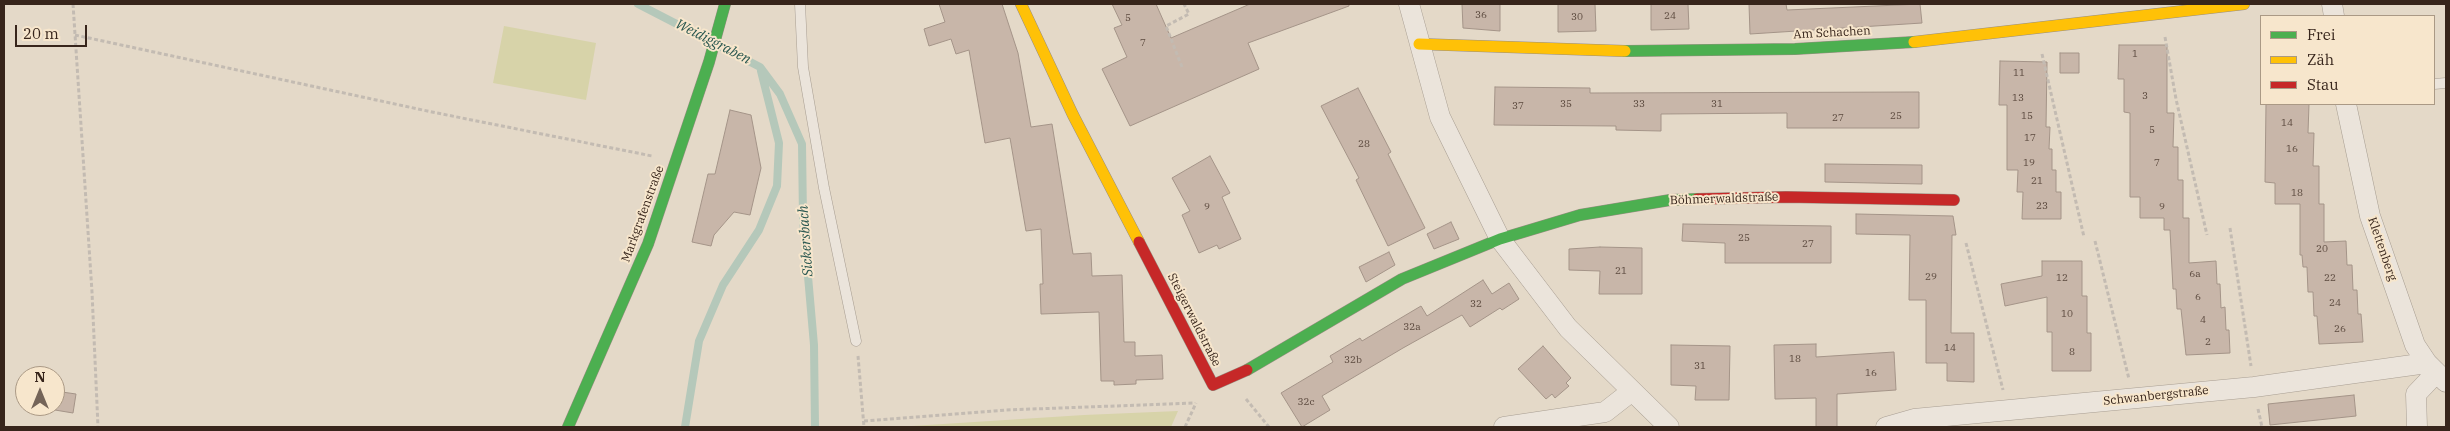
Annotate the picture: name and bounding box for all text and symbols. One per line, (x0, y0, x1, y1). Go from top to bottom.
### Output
house number: 36 (1475, 9, 1487, 21)
house number: 24 (1664, 10, 1676, 22)
house number: 30 (1571, 11, 1583, 23)
house number: 5 (1125, 12, 1131, 24)
scale bar (18, 15, 90, 47)
legend (2260, 15, 2435, 105)
water label: Weidiggraben (673, 16, 753, 68)
text: 20 m (23, 24, 59, 43)
street label: Am Schachen (1793, 24, 1871, 42)
text: Frei (2307, 25, 2335, 44)
house number: 7 (1140, 37, 1146, 49)
house number: 1 (2132, 48, 2138, 60)
text: Zäh (2307, 50, 2334, 69)
house number: 11 (2013, 67, 2025, 79)
text: Stau (2307, 75, 2339, 94)
house number: 3 (2142, 90, 2148, 102)
house number: 13 (2012, 92, 2024, 104)
house number: 35 (1560, 98, 1572, 110)
house number: 33 (1633, 98, 1645, 110)
house number: 31 (1711, 98, 1723, 110)
house number: 37 (1512, 100, 1524, 112)
house number: 25 (1890, 110, 1902, 122)
house number: 15 (2021, 110, 2033, 122)
house number: 27 (1832, 112, 1844, 124)
house number: 14 (2281, 117, 2293, 129)
house number: 5 (2149, 124, 2155, 136)
house number: 17 (2024, 132, 2036, 144)
house number: 28 (1358, 138, 1370, 150)
house number: 16 (2286, 143, 2298, 155)
house number: 19 (2023, 157, 2035, 169)
house number: 7 (2154, 157, 2160, 169)
street label: Markgrafenstraße (619, 164, 667, 264)
house number: 21 (2031, 175, 2043, 187)
house number: 18 (2291, 187, 2303, 199)
street label: Böhmerwaldstraße (1670, 190, 1778, 208)
house number: 23 (2036, 200, 2048, 212)
house number: 9 (1204, 201, 1210, 213)
house number: 9 (2159, 201, 2165, 213)
water label: Sickersbach (795, 205, 817, 277)
street label: Klettenberg (2364, 215, 2400, 283)
house number: 25 (1738, 232, 1750, 244)
house number: 27 (1802, 238, 1814, 250)
house number: 20 (2316, 243, 2328, 255)
house number: 21 (1615, 265, 1627, 277)
house number: 6a (2189, 268, 2201, 280)
street label: Steigerwaldstraße (1164, 271, 1224, 369)
house number: 29 (1925, 271, 1937, 283)
house number: 12 (2056, 272, 2068, 284)
house number: 22 (2324, 272, 2336, 284)
house number: 6 (2195, 291, 2201, 303)
house number: 24 (2329, 297, 2341, 309)
house number: 32 (1470, 298, 1482, 310)
house number: 10 (2061, 308, 2073, 320)
house number: 4 (2200, 314, 2206, 326)
house number: 32a (1403, 321, 1421, 333)
house number: 26 (2334, 323, 2346, 335)
house number: 2 (2205, 336, 2211, 348)
house number: 14 (1944, 342, 1956, 354)
house number: 8 (2069, 346, 2075, 358)
house number: 18 (1789, 353, 1801, 365)
house number: 32b (1344, 354, 1362, 366)
house number: 31 (1694, 360, 1706, 372)
north arrow (15, 366, 65, 416)
house number: 16 (1865, 367, 1877, 379)
text: N (34, 368, 46, 386)
street label: Schwanbergstraße (2103, 383, 2209, 409)
house number: 32c (1297, 396, 1315, 408)

